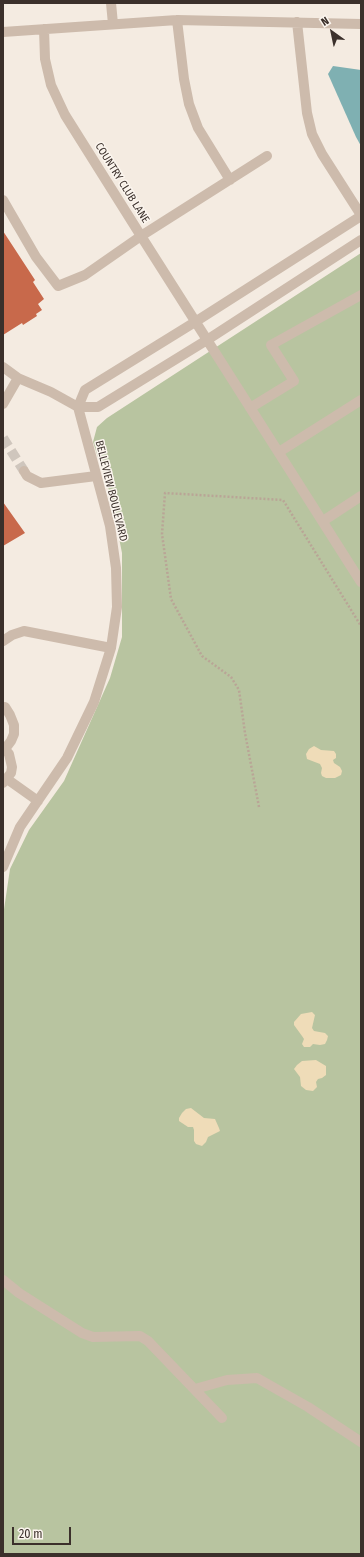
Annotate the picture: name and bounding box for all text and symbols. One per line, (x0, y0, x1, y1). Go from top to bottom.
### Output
north arrow (312, 12, 352, 52)
text: N (319, 14, 331, 29)
street label: COUNTRY CLUB LANE (92, 140, 152, 226)
street label: BELLEVIEW BOULEVARD (92, 439, 130, 543)
scale bar (14, 1519, 73, 1545)
text: 20 m (19, 1527, 43, 1541)

